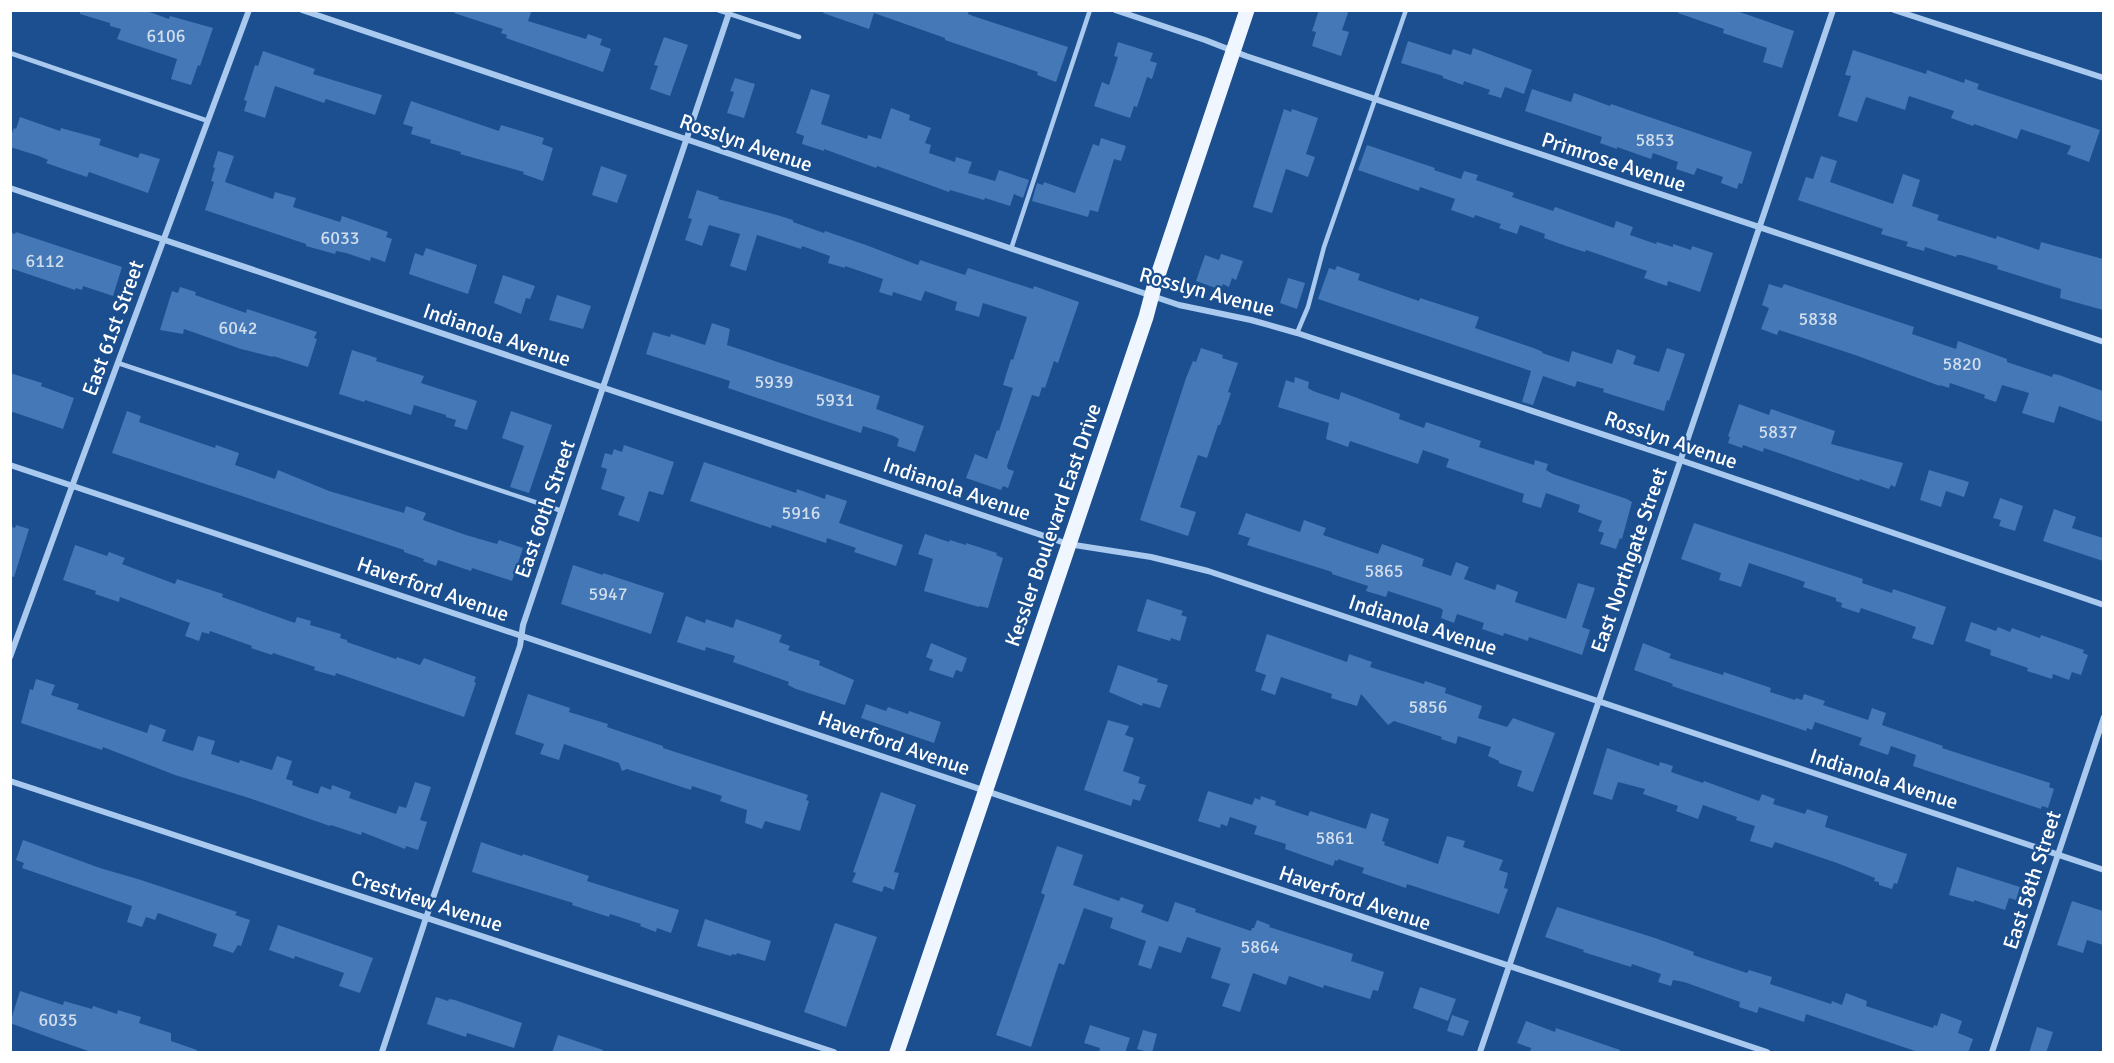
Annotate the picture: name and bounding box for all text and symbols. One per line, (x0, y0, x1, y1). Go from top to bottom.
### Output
house number: 6106 (147, 25, 185, 47)
street label: Rosslyn Avenue (676, 108, 816, 178)
street label: Primrose Avenue (1538, 126, 1690, 198)
house number: 5853 (1636, 129, 1674, 151)
house number: 6033 (321, 227, 359, 249)
house number: 6112 (26, 250, 64, 272)
street label: East 61st Street (76, 257, 150, 399)
street label: Rosslyn Avenue (1136, 261, 1278, 323)
street label: Indianola Avenue (420, 298, 574, 372)
house number: 5838 (1799, 308, 1837, 330)
house number: 6042 (219, 317, 257, 339)
house number: 5820 (1943, 353, 1981, 375)
house number: 5939 (755, 371, 793, 393)
house number: 5931 (816, 389, 854, 411)
street label: Kessler Boulevard East Drive (999, 400, 1107, 650)
street label: Rosslyn Avenue (1601, 405, 1741, 475)
house number: 5837 (1759, 421, 1797, 443)
street label: East 60th Street (509, 437, 581, 581)
street label: Indianola Avenue (880, 452, 1034, 526)
street label: East Northgate Street (1585, 464, 1673, 656)
house number: 5916 (782, 502, 820, 524)
street label: Haverford Avenue (353, 551, 513, 627)
house number: 5865 (1365, 560, 1403, 582)
house number: 5947 (589, 583, 627, 605)
street label: Indianola Avenue (1345, 589, 1501, 661)
house number: 5856 (1409, 696, 1447, 718)
street label: Haverford Avenue (814, 705, 974, 781)
street label: Indianola Avenue (1806, 743, 1962, 815)
street label: East 58th Street (1997, 807, 2067, 953)
house number: 5861 (1316, 827, 1354, 849)
street label: Haverford Avenue (1275, 860, 1435, 936)
street label: Crestview Avenue (348, 864, 506, 938)
house number: 5864 (1241, 936, 1280, 958)
house number: 6035 (39, 1009, 77, 1031)

